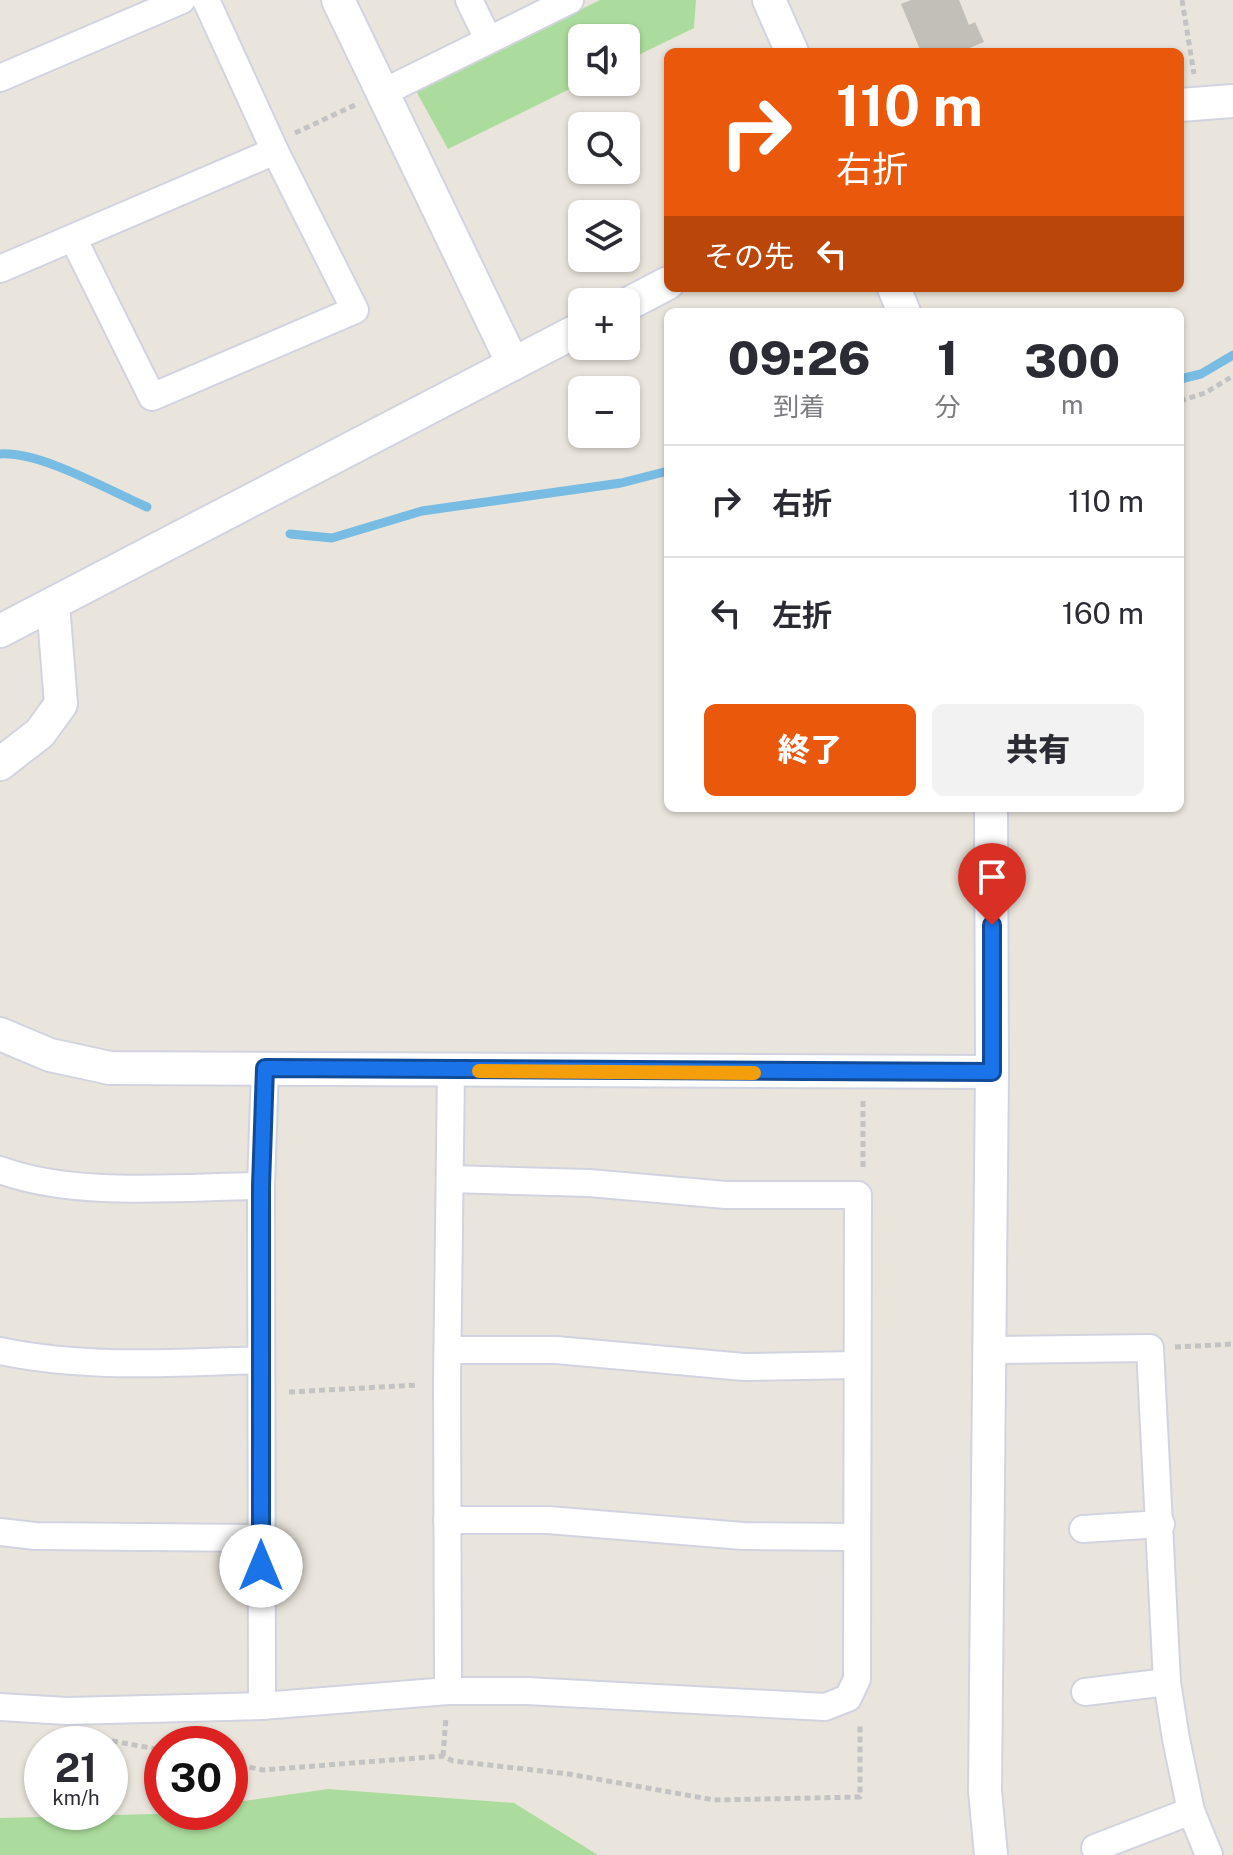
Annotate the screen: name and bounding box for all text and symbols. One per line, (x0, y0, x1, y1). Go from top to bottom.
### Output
map controls (568, 24, 640, 448)
button: sound (568, 24, 640, 96)
text: 110 m (836, 73, 983, 139)
icon: right (704, 80, 808, 184)
button: search (568, 112, 640, 184)
text: 右折 (836, 148, 908, 190)
button: layers (568, 200, 640, 272)
icon: left (810, 232, 854, 276)
text: その先 (704, 238, 794, 274)
button: + (568, 288, 640, 360)
text: 09:26 (728, 329, 871, 386)
text: 1 (937, 329, 958, 386)
text: 300 (1024, 332, 1120, 389)
button: − (568, 376, 640, 448)
text: m (1061, 389, 1083, 420)
text: 到着 (773, 391, 825, 422)
text: 分 (934, 391, 960, 422)
icon: right (704, 479, 748, 523)
text: 110 m (1068, 483, 1144, 519)
text: 右折 (772, 485, 832, 521)
icon: left (704, 591, 748, 635)
text: 160 m (1062, 595, 1144, 631)
text: 左折 (772, 597, 832, 633)
button: 終了 (704, 704, 916, 796)
button: 共有 (932, 704, 1144, 796)
pin (958, 843, 1026, 925)
icon: arrive (970, 855, 1014, 899)
position arrow (219, 1524, 303, 1608)
speed limit sign: 30 (144, 1726, 248, 1830)
text: 21 (55, 1744, 97, 1791)
text: km/h (52, 1786, 100, 1810)

